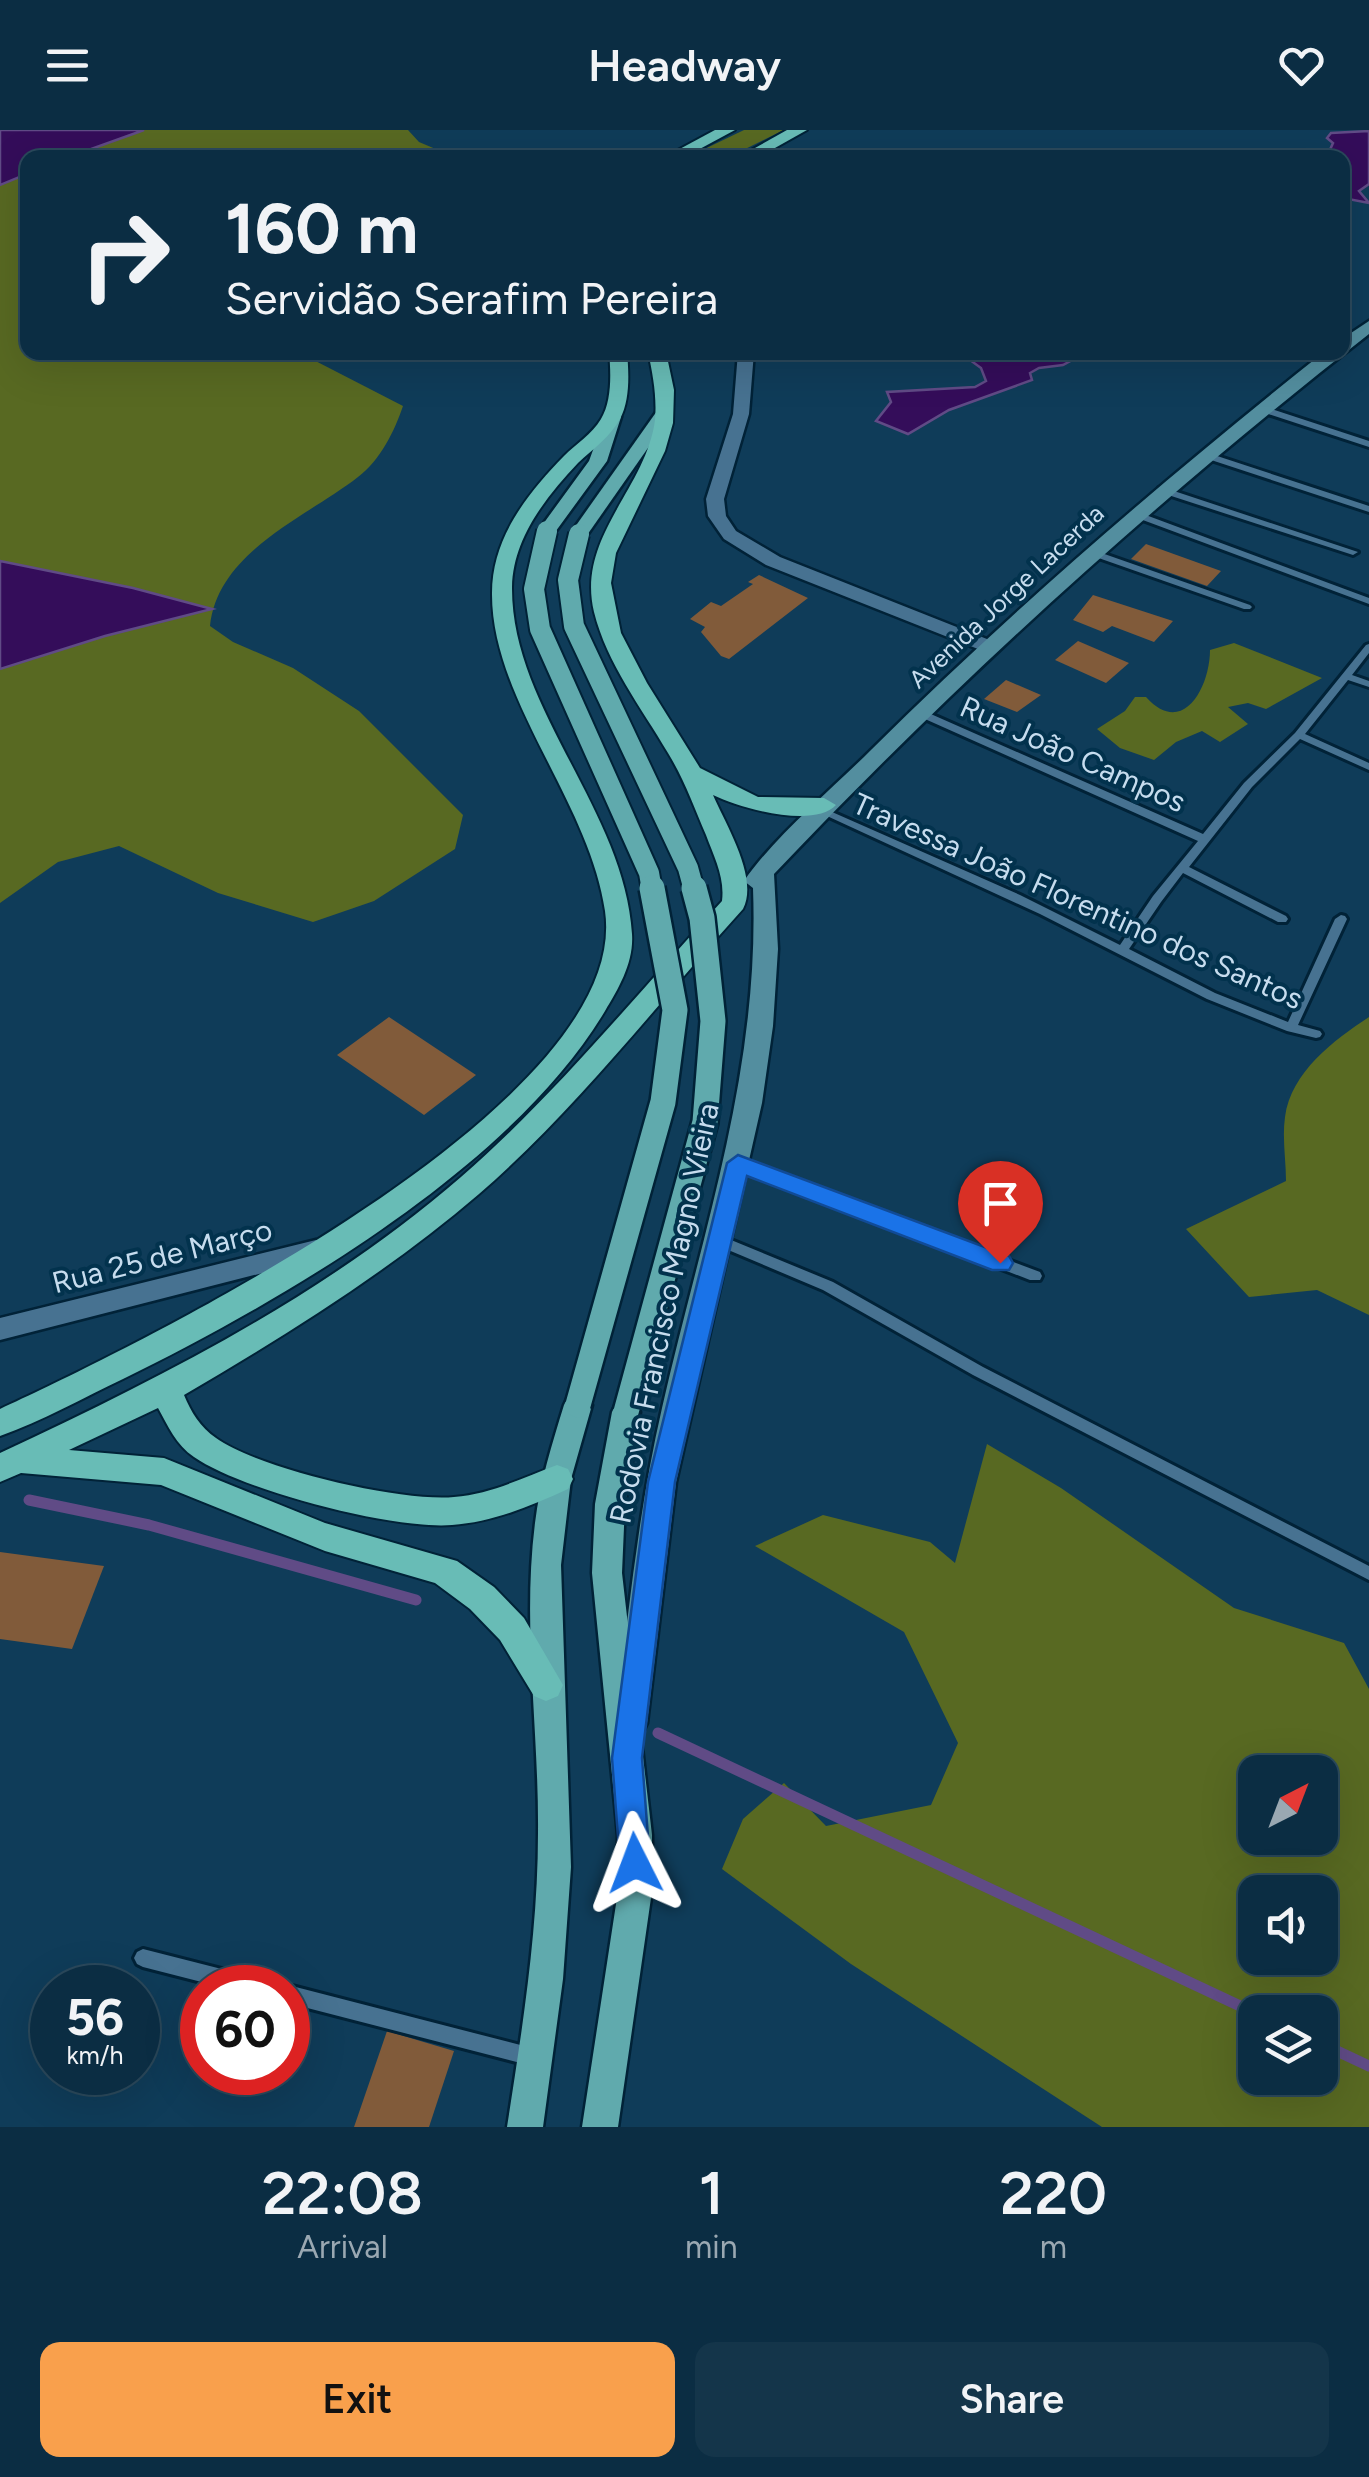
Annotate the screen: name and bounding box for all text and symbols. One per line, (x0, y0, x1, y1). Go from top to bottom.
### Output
icon: menu (40, 38, 95, 93)
text: Headway (588, 38, 781, 92)
icon: heart (1274, 38, 1329, 93)
text: 160 m (225, 186, 418, 271)
icon: right (60, 190, 190, 320)
text: Servidão Serafim Pereira (225, 271, 718, 325)
street label: Avenida Jorge Lacerda (902, 498, 1110, 694)
street label: Rua João Campos (955, 688, 1191, 820)
street label: Travessa João Florentino dos Santos (847, 785, 1309, 1017)
street label: Rodovia Francisco Magno Vieira (601, 1099, 727, 1527)
pin (958, 1161, 1043, 1264)
icon: arrive (973, 1176, 1028, 1231)
street label: Rua 25 de Março (48, 1211, 276, 1301)
north arrow (1238, 1755, 1338, 1855)
map controls (1238, 1755, 1338, 2095)
position arrow (583, 1811, 687, 1915)
button: sound (1238, 1875, 1338, 1975)
speed limit sign: 60 (180, 1965, 310, 2095)
text: 56 (66, 1987, 124, 2048)
button: layers (1238, 1995, 1338, 2095)
text: km/h (66, 2040, 124, 2070)
text: 22:08 (262, 2157, 423, 2229)
text: 1 (699, 2157, 724, 2229)
text: 220 (1000, 2157, 1107, 2229)
text: Arrival (297, 2228, 388, 2266)
text: min (685, 2228, 738, 2266)
text: m (1040, 2228, 1067, 2266)
button: Exit (40, 2342, 675, 2457)
button: Share (695, 2342, 1329, 2457)

